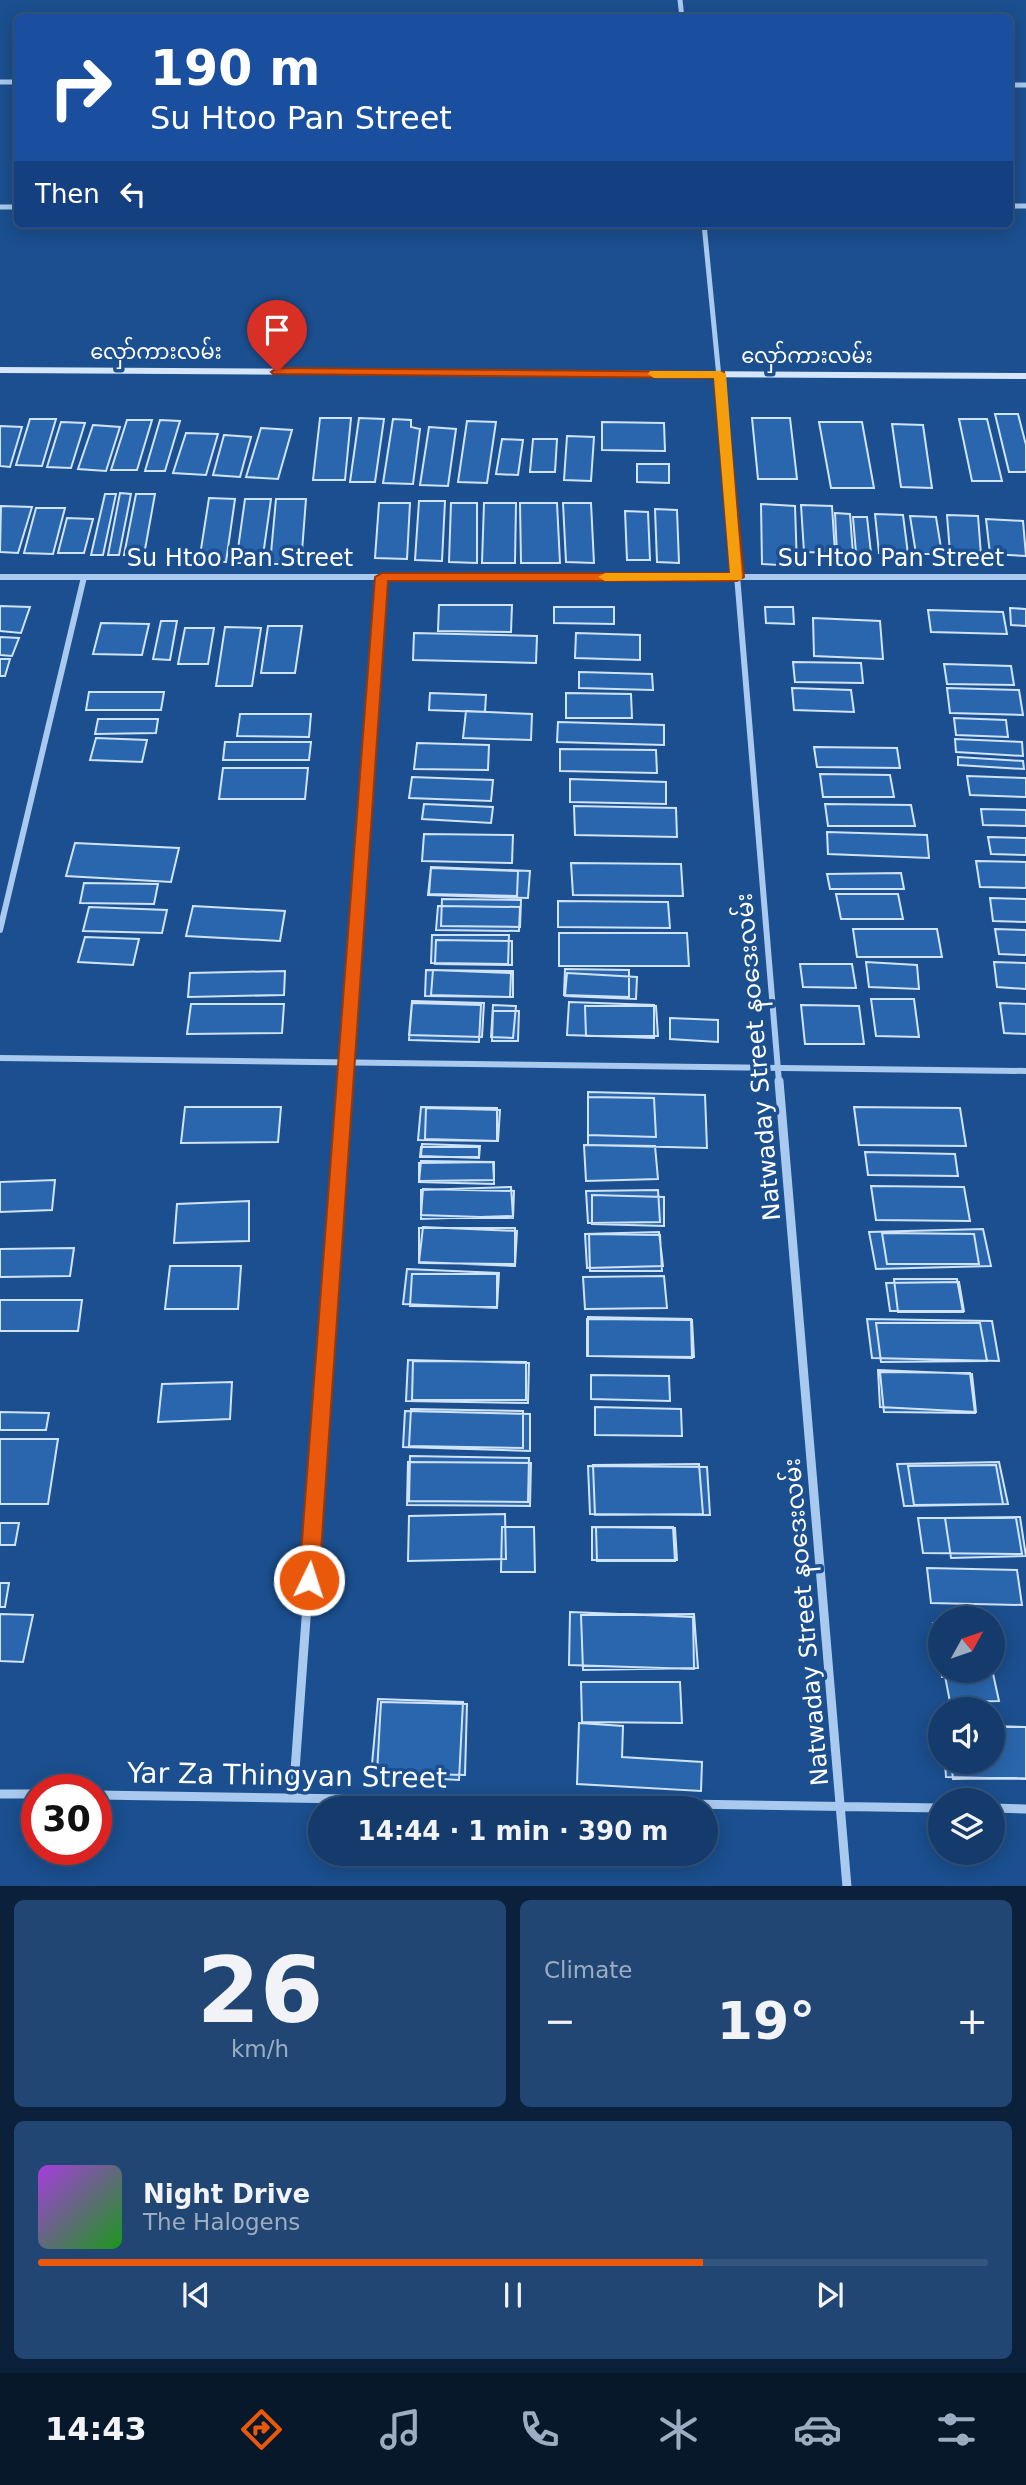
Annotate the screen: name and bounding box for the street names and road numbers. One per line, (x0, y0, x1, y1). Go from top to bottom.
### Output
street label: လှော်ကားလမ်း (90, 336, 222, 369)
street label: လှော်ကားလမ်း (741, 340, 873, 373)
street label: Su Htoo Pan Street (127, 544, 353, 572)
street label: Su Htoo Pan Street (778, 544, 1004, 572)
street label: Natwaday Street နဝဒေးလမ်း (728, 892, 791, 1222)
street label: Natwaday Street နဝဒေးလမ်း (776, 1457, 839, 1787)
street label: Yar Za Thingyan Street (126, 1756, 447, 1795)

